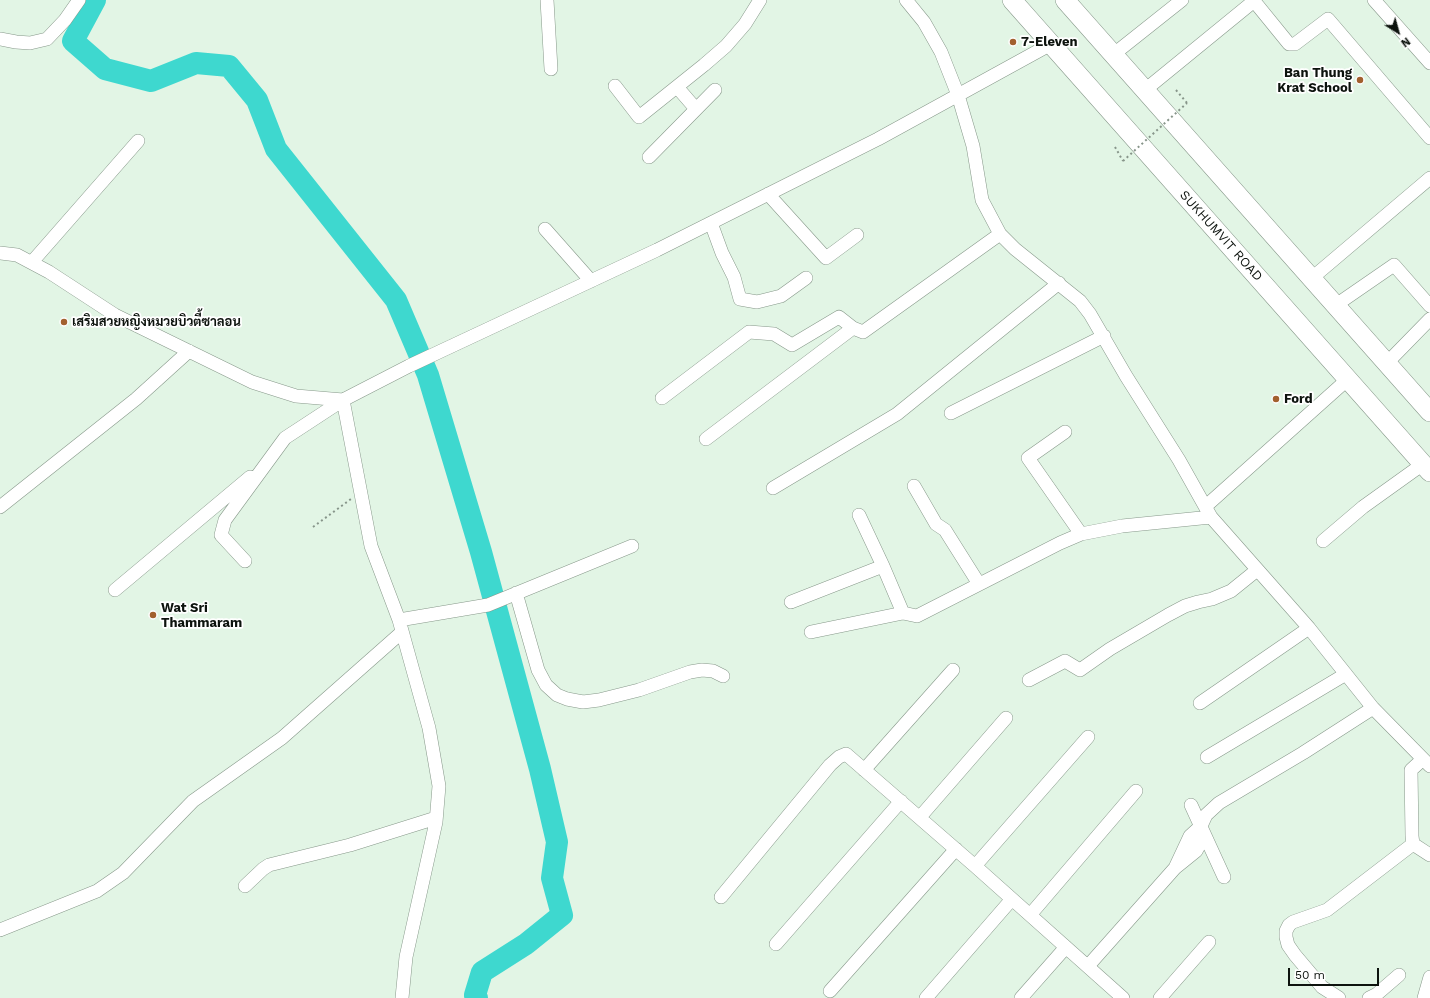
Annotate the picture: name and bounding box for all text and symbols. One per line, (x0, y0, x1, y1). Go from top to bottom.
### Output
north arrow (1378, 12, 1418, 52)
place label: 7-Eleven (1021, 34, 1078, 50)
text: N (1398, 34, 1413, 50)
marker: 7-Eleven (1008, 37, 1018, 47)
place label: Ban Thung Krat School (1277, 65, 1352, 96)
marker: Ban Thung Krat School (1355, 75, 1365, 85)
street label: SUKHUMVIT ROAD (1176, 188, 1266, 284)
place label: เสริมสวยหญิงหมวยบิวตี้ซาลอน (72, 314, 241, 330)
marker: เสริมสวยหญิงหมวยบิวตี้ซาลอน (59, 317, 69, 327)
place label: Ford (1284, 391, 1313, 407)
marker: Ford (1271, 394, 1281, 404)
place label: Wat Sri Thammaram (161, 600, 242, 631)
marker: Wat Sri Thammaram (148, 610, 158, 620)
scale bar (1290, 960, 1381, 986)
text: 50 m (1295, 968, 1325, 982)

